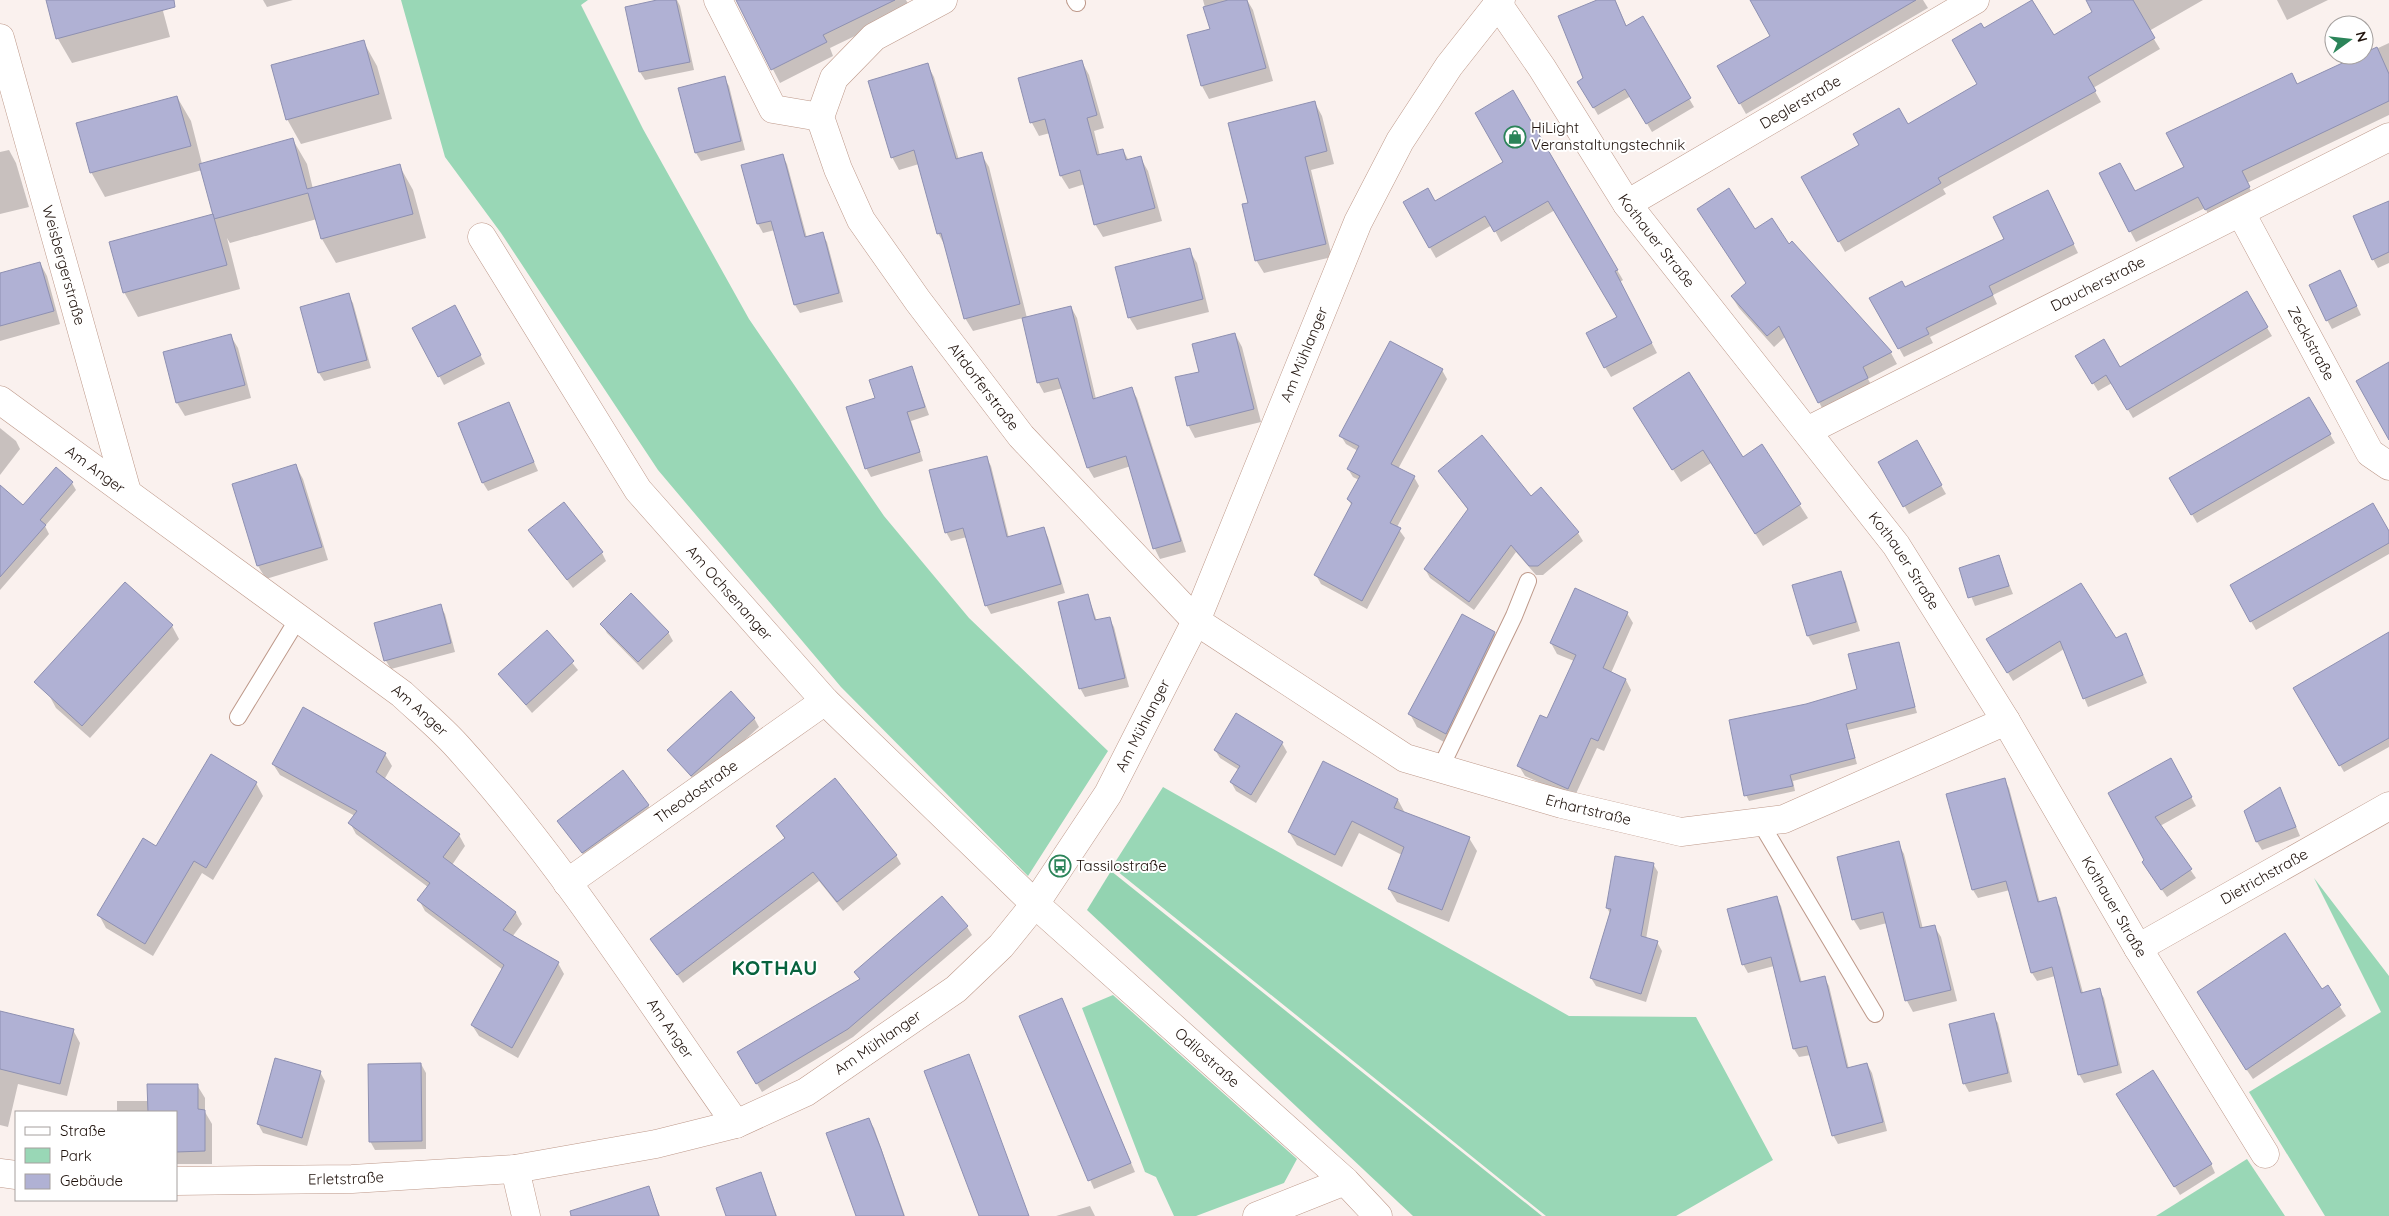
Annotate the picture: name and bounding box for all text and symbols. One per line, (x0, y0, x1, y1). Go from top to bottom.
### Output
north arrow (2324, 15, 2374, 65)
text: N (2352, 29, 2372, 44)
street label: Deglerstraße (1756, 71, 1844, 133)
place label: HiLight Veranstaltungstechnik (1531, 118, 1685, 154)
shop icon: HiLight Veranstaltungstechnik (1503, 125, 1527, 149)
street label: Kothauer Straße (1614, 190, 1699, 291)
street label: Weisbergerstraße (38, 203, 90, 327)
street label: Daucherstraße (2047, 252, 2148, 315)
street label: Am Mühlanger (1276, 303, 1332, 405)
street label: Zecklstraße (2284, 303, 2339, 384)
street label: Altdorferstraße (944, 339, 1023, 434)
street label: Am Anger (62, 441, 129, 497)
street label: Kothauer Straße (1864, 508, 1944, 613)
street label: Am Ochsenanger (683, 541, 777, 644)
street label: Am Mühlanger (1111, 676, 1174, 775)
street label: Am Anger (388, 680, 452, 740)
street label: Theodostraße (650, 756, 741, 827)
street label: Erhartstraße (1543, 790, 1633, 829)
street label: Dietrichstraße (2217, 844, 2311, 908)
street label: Kothauer Straße (2078, 853, 2152, 961)
bus stop icon: Tassilostraße (1048, 854, 1072, 878)
place label: Tassilostraße (1076, 856, 1167, 875)
district label: KOTHAU (732, 955, 818, 980)
street label: Am Anger (643, 994, 698, 1062)
street label: Am Mühlanger (830, 1006, 925, 1079)
street label: Odilostraße (1171, 1023, 1244, 1091)
legend (15, 1111, 178, 1201)
text: Straße (60, 1121, 106, 1140)
text: Park (60, 1146, 92, 1165)
street label: Erletstraße (308, 1167, 384, 1188)
text: Gebäude (60, 1171, 123, 1190)

